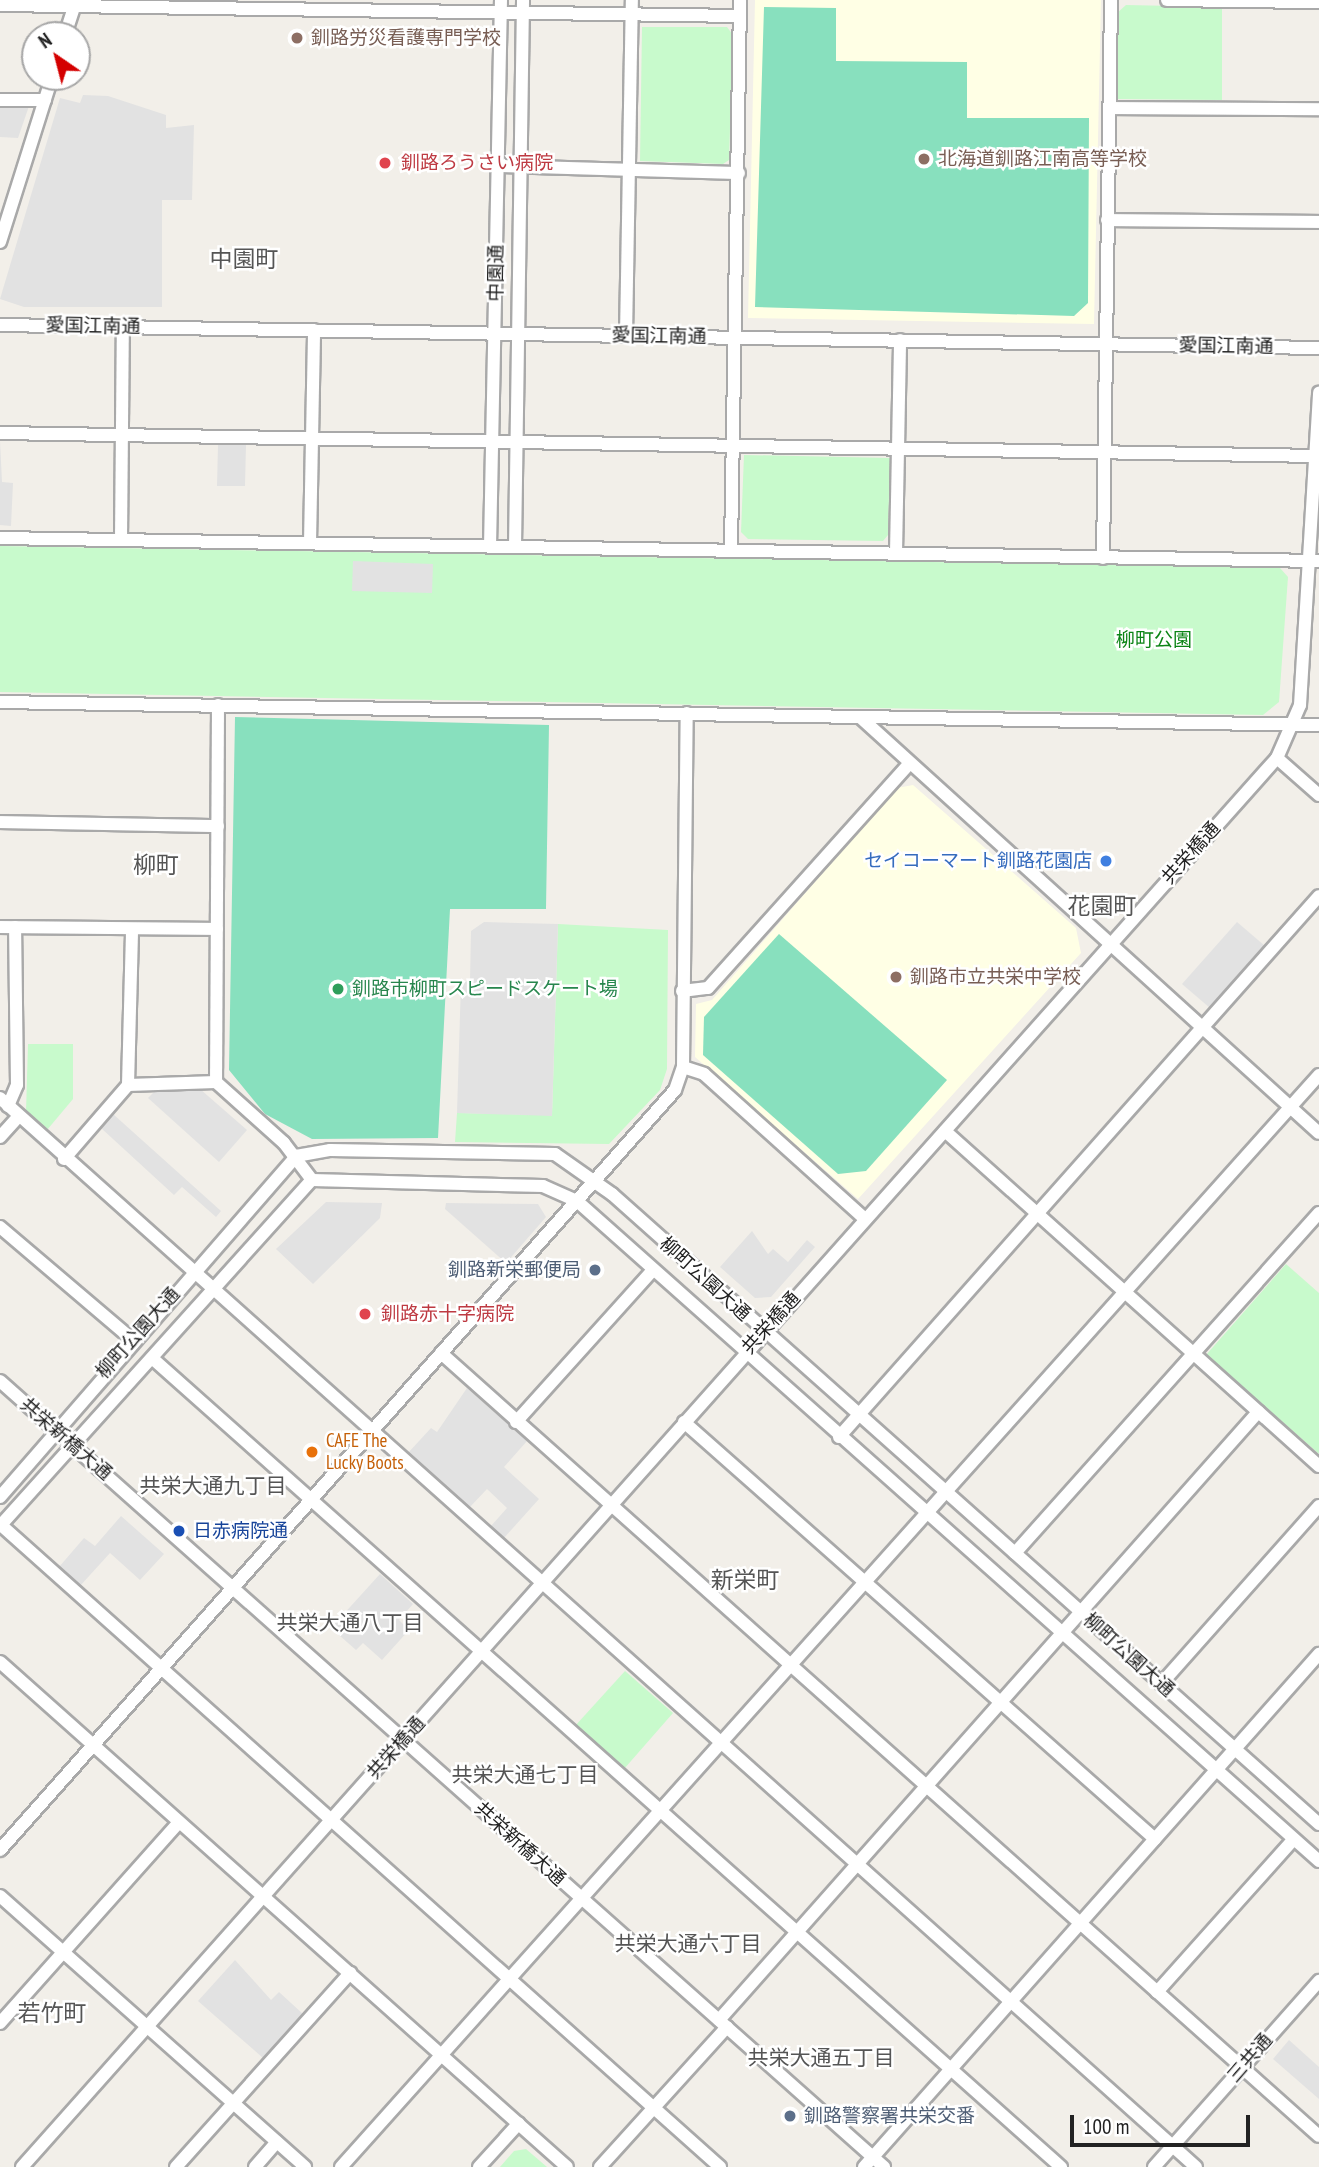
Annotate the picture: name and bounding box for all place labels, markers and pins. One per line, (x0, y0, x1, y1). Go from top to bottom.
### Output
place label: 釧路労災看護専門学校 (311, 27, 501, 49)
marker: 釧路労災看護専門学校 (289, 30, 305, 46)
place label: 北海道釧路江南高等学校 (938, 148, 1147, 170)
marker: 北海道釧路江南高等学校 (916, 151, 932, 167)
place label: 釧路ろうさい病院 (401, 152, 553, 174)
marker: 釧路ろうさい病院 (375, 153, 395, 173)
place label: セイコーマート釧路花園店 (864, 850, 1092, 872)
marker: セイコーマート釧路花園店 (1098, 853, 1114, 869)
place label: 釧路市立共栄中学校 (910, 966, 1081, 988)
marker: 釧路市立共栄中学校 (888, 969, 904, 985)
place label: 釧路市柳町スピードスケート場 (352, 978, 618, 1000)
marker: 釧路市柳町スピードスケート場 (330, 981, 346, 997)
place label: 釧路新栄郵便局 (448, 1259, 581, 1281)
marker: 釧路新栄郵便局 (587, 1262, 603, 1278)
place label: 釧路赤十字病院 (381, 1303, 514, 1325)
marker: 釧路赤十字病院 (355, 1304, 375, 1324)
place label: CAFE The Lucky Boots (326, 1430, 404, 1474)
marker: CAFE The Lucky Boots (304, 1444, 320, 1460)
place label: 日赤病院通 (193, 1520, 288, 1542)
marker: 日赤病院通 (171, 1523, 187, 1539)
place label: 釧路警察署共栄交番 (804, 2105, 975, 2127)
marker: 釧路警察署共栄交番 (782, 2108, 798, 2124)

